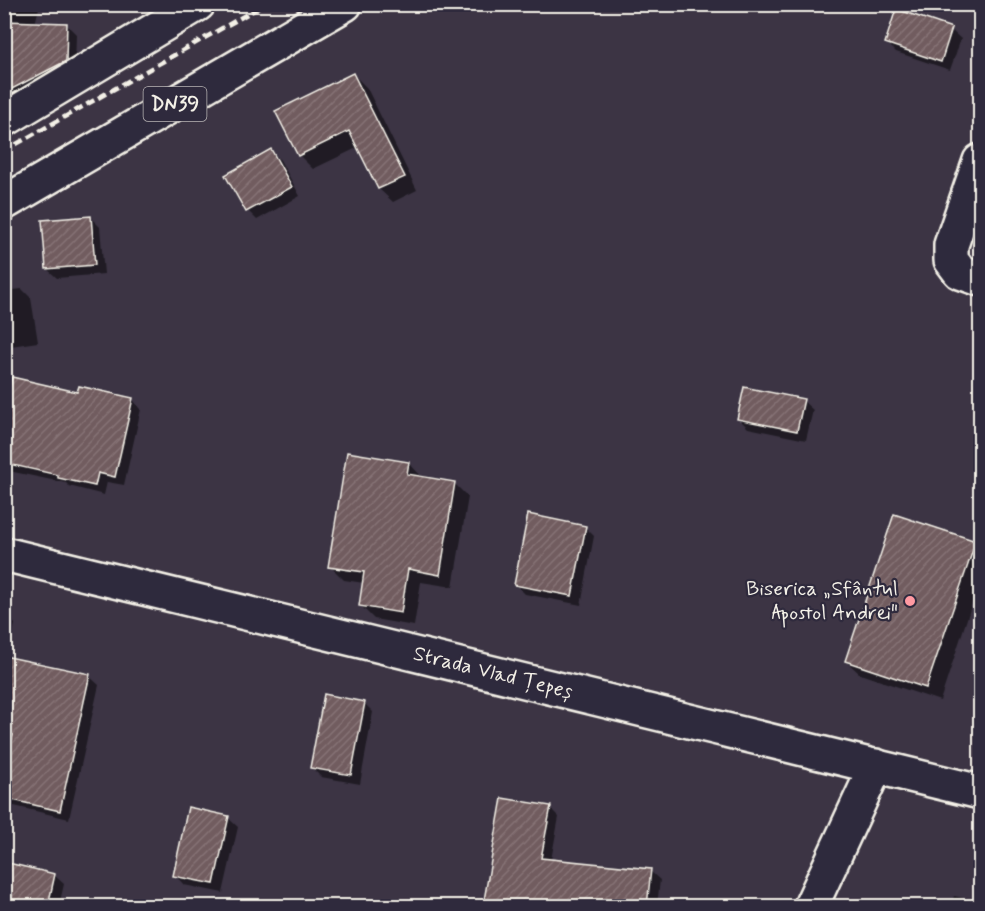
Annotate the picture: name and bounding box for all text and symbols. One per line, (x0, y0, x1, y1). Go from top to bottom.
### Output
road number: DN39 (144, 87, 207, 121)
place label: Biserica „Sfântul Apostol Andrei" (746, 575, 898, 628)
marker: Biserica „Sfântul Apostol Andrei" (903, 594, 917, 608)
street label: Strada Vlad Țepeș (410, 640, 576, 706)

